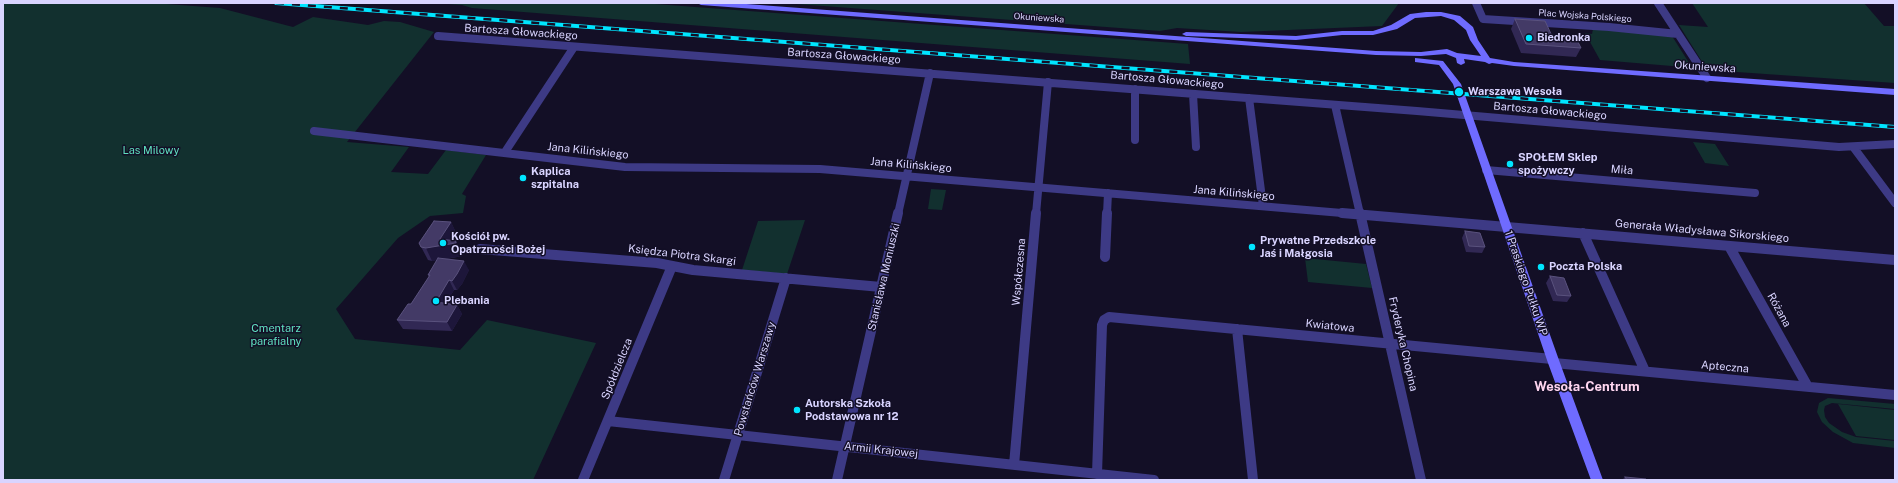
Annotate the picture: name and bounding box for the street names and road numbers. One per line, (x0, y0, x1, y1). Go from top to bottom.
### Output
street label: Plac Wojska Polskiego (1538, 7, 1632, 25)
street label: Okuniewska (1013, 11, 1065, 25)
street label: Bartosza Głowackiego (464, 21, 578, 43)
street label: Bartosza Głowackiego (787, 45, 901, 67)
street label: Okuniewska (1674, 58, 1736, 76)
street label: Bartosza Głowackiego (1110, 68, 1224, 92)
street label: Bartosza Głowackiego (1493, 99, 1607, 123)
street label: Jana Kilińskiego (547, 140, 629, 162)
street label: Jana Kilińskiego (870, 155, 952, 175)
street label: Miła (1610, 162, 1634, 178)
street label: Jana Kilińskiego (1193, 183, 1275, 203)
street label: Generała Władysława Sikorskiego (1614, 217, 1790, 245)
street label: Stanisława Moniuszki (865, 222, 903, 332)
street label: 1 Praskiego Pułku WP (1502, 229, 1550, 337)
street label: Współczesna (1009, 238, 1029, 306)
street label: Księdza Piotra Skargi (627, 242, 737, 268)
street label: Różana (1764, 291, 1794, 329)
street label: Fryderyka Chopina (1386, 295, 1420, 393)
street label: Kwiatowa (1305, 317, 1355, 335)
street label: Powstańców Warszawy (731, 320, 779, 438)
street label: Spółdzielcza (599, 336, 635, 402)
street label: Apteczna (1701, 358, 1749, 376)
street label: Armii Krajowej (843, 440, 919, 460)

